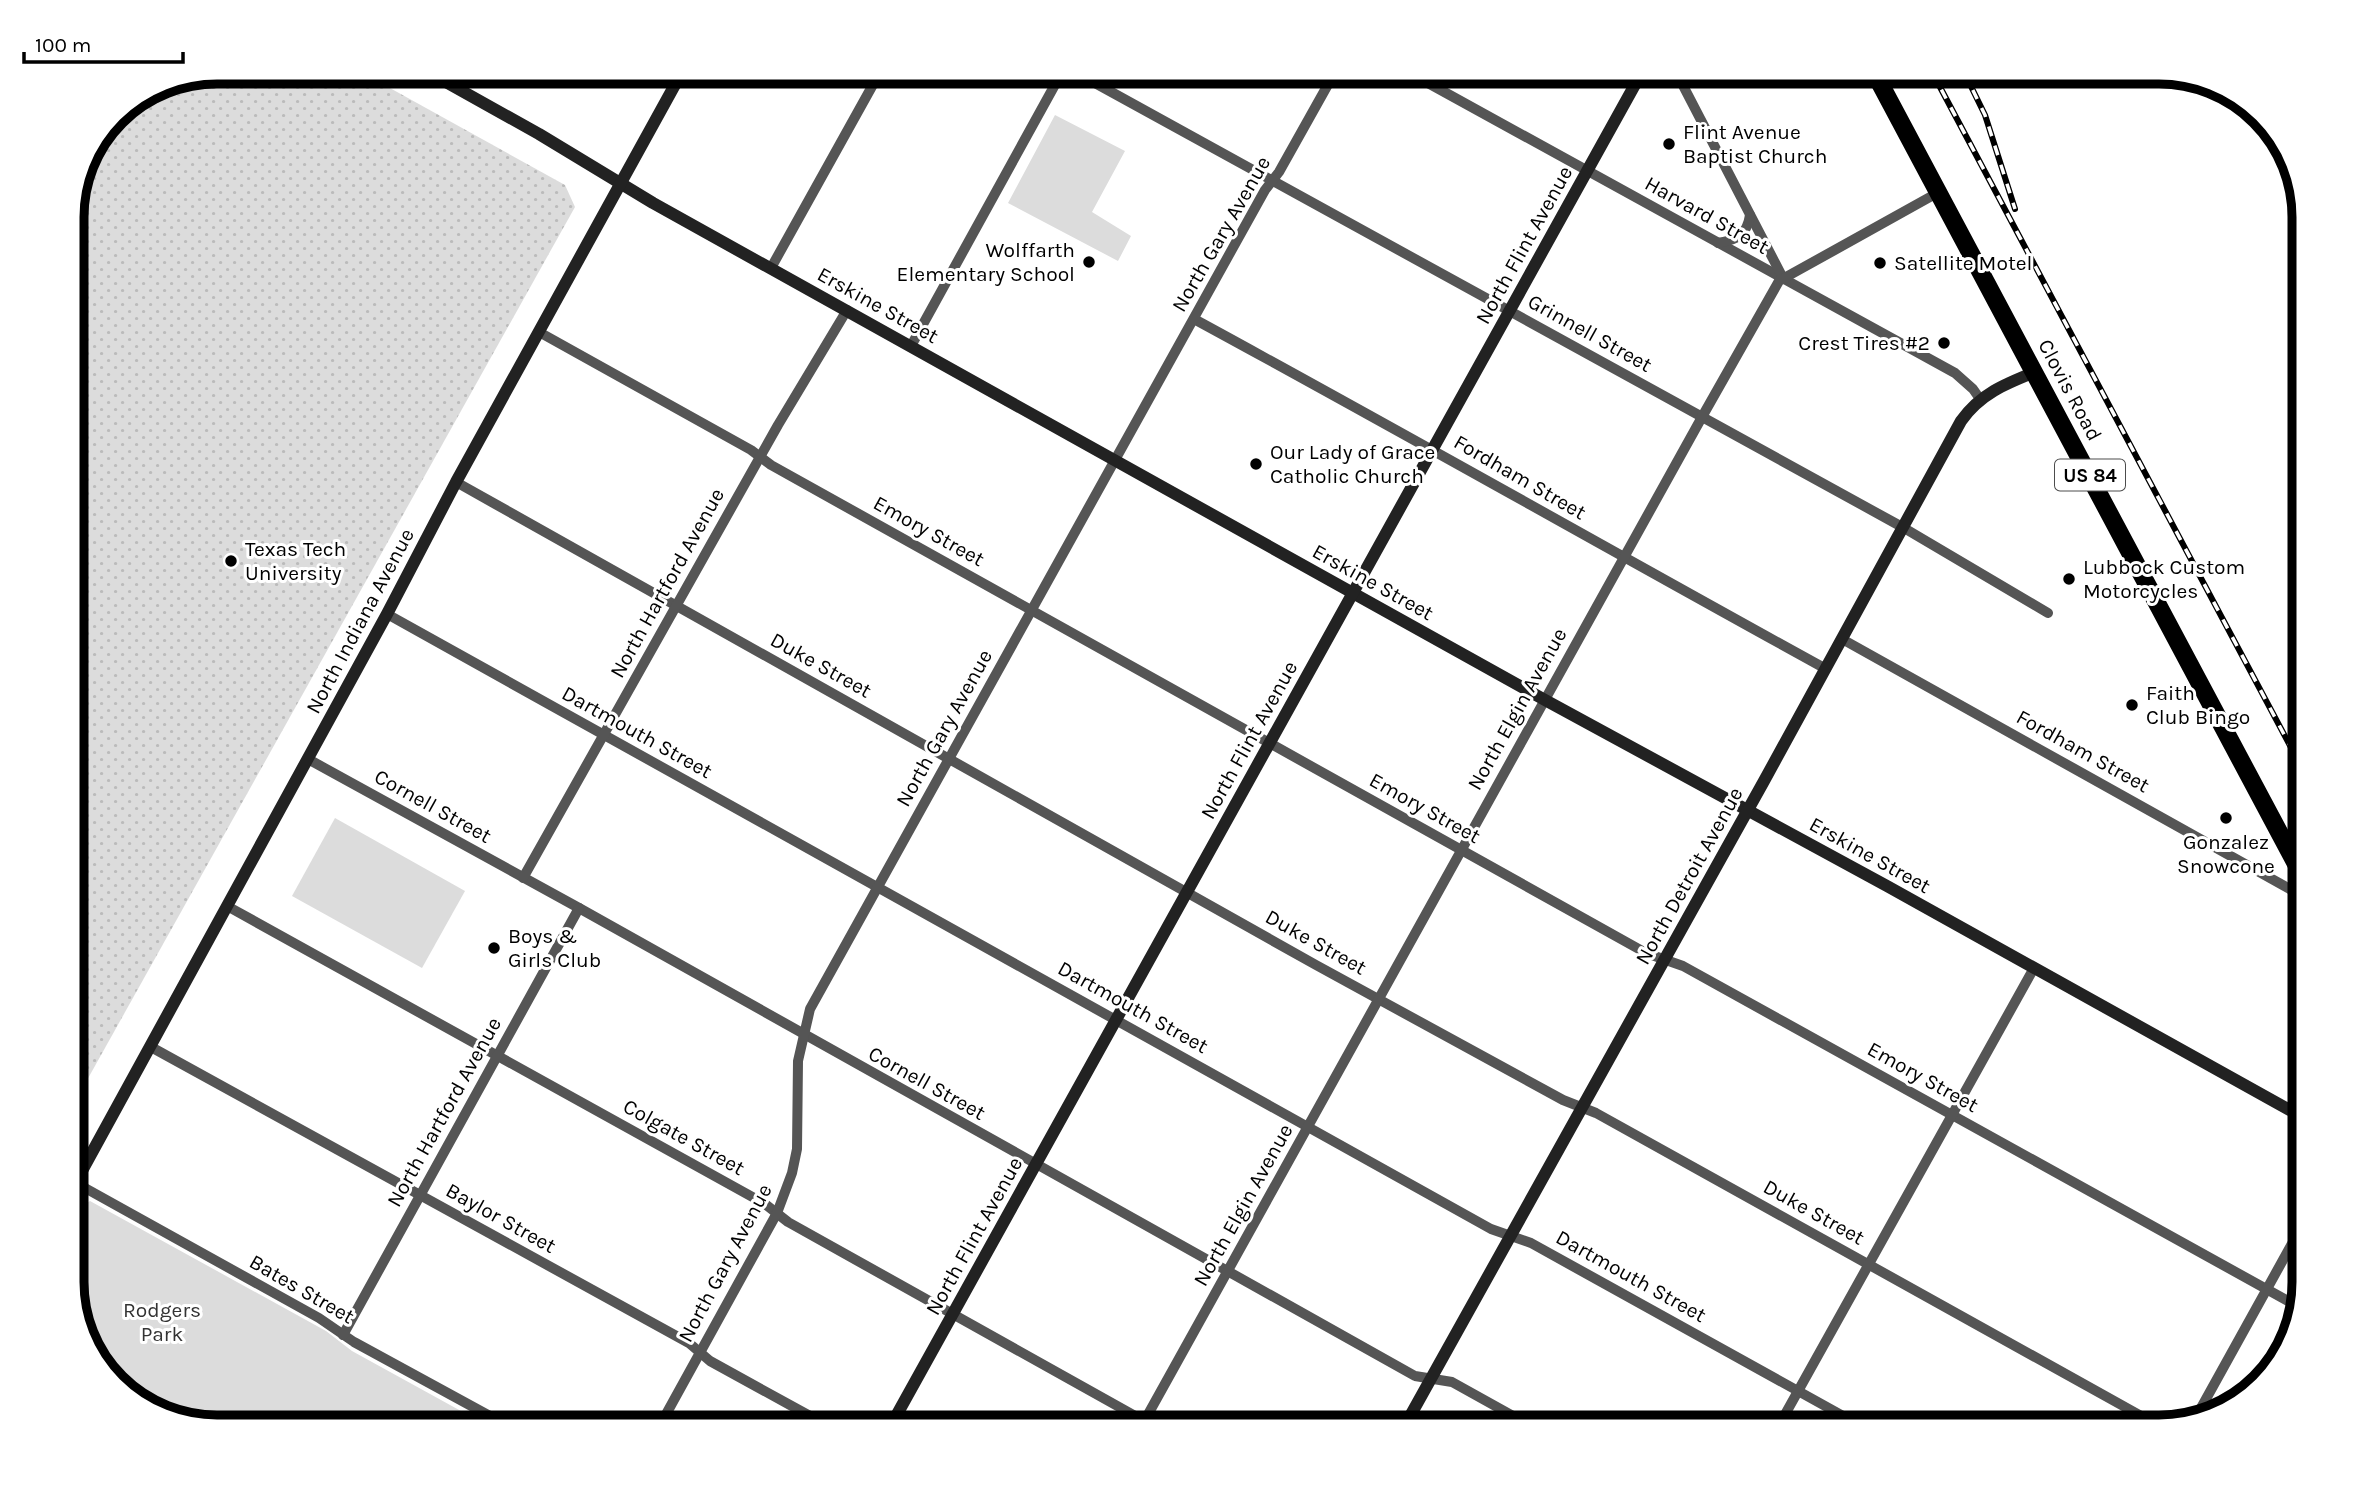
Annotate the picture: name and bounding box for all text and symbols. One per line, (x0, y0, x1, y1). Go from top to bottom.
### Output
scale bar (24, 21, 184, 65)
text: 100 m (35, 33, 92, 57)
place label: Flint Avenue Baptist Church (1683, 120, 1827, 168)
marker: Flint Avenue Baptist Church (1661, 136, 1677, 152)
street label: North Gary Avenue (1167, 152, 1275, 316)
street label: North Flint Avenue (1471, 162, 1577, 328)
street label: Harvard Street (1641, 171, 1773, 259)
place label: Wolffarth Elementary School (897, 238, 1075, 286)
place label: Satellite Motel (1894, 251, 2032, 275)
marker: Wolffarth Elementary School (1081, 254, 1097, 270)
marker: Satellite Motel (1872, 255, 1888, 271)
street label: Erskine Street (813, 262, 943, 348)
street label: Grinnell Street (1524, 289, 1656, 377)
place label: Crest Tires #2 (1798, 331, 1930, 355)
marker: Crest Tires #2 (1936, 335, 1952, 351)
street label: Clovis Road (2033, 335, 2107, 445)
street label: Fordham Street (1450, 429, 1590, 525)
place label: Our Lady of Grace Catholic Church (1270, 440, 1435, 488)
marker: Our Lady of Grace Catholic Church (1248, 456, 1264, 472)
road number: US 84 (2055, 460, 2125, 490)
street label: North Hartford Avenue (605, 484, 729, 682)
street label: Emory Street (869, 491, 989, 571)
street label: North Indiana Avenue (301, 524, 419, 718)
place label: Texas Tech University (245, 537, 346, 585)
street label: Erskine Street (1308, 539, 1438, 625)
marker: Texas Tech University (223, 553, 239, 569)
place label: Lubbock Custom Motorcycles (2083, 555, 2245, 603)
marker: Lubbock Custom Motorcycles (2061, 571, 2077, 587)
street label: North Elgin Avenue (1462, 624, 1572, 794)
street label: Duke Street (766, 627, 876, 703)
street label: North Gary Avenue (891, 645, 997, 811)
street label: North Flint Avenue (1196, 657, 1302, 823)
street label: Dartmouth Street (558, 681, 716, 783)
place label: Faith Club Bingo (2146, 681, 2250, 729)
marker: Faith Club Bingo (2124, 697, 2140, 713)
street label: Fordham Street (2012, 705, 2154, 798)
street label: Cornell Street (370, 764, 496, 848)
street label: Emory Street (1365, 768, 1485, 848)
street label: North Detroit Avenue (1630, 783, 1748, 969)
marker: Gonzalez Snowcone (2218, 810, 2234, 826)
street label: Erskine Street (1805, 812, 1935, 898)
place label: Gonzalez Snowcone (2177, 830, 2275, 878)
street label: Duke Street (1261, 904, 1371, 980)
place label: Boys & Girls Club (508, 924, 601, 972)
marker: Boys & Girls Club (486, 940, 502, 956)
street label: Dartmouth Street (1054, 956, 1212, 1058)
street label: North Hartford Avenue (382, 1013, 506, 1211)
street label: Emory Street (1863, 1037, 1983, 1117)
street label: Cornell Street (864, 1041, 990, 1125)
street label: Colgate Street (619, 1094, 749, 1180)
street label: North Elgin Avenue (1188, 1120, 1298, 1290)
street label: North Flint Avenue (921, 1153, 1027, 1319)
street label: Duke Street (1759, 1174, 1869, 1250)
street label: Baylor Street (442, 1178, 560, 1258)
street label: North Gary Avenue (673, 1180, 777, 1346)
street label: Dartmouth Street (1552, 1225, 1710, 1327)
street label: Bates Street (245, 1249, 359, 1329)
park label: Rodgers Park (123, 1298, 201, 1346)

